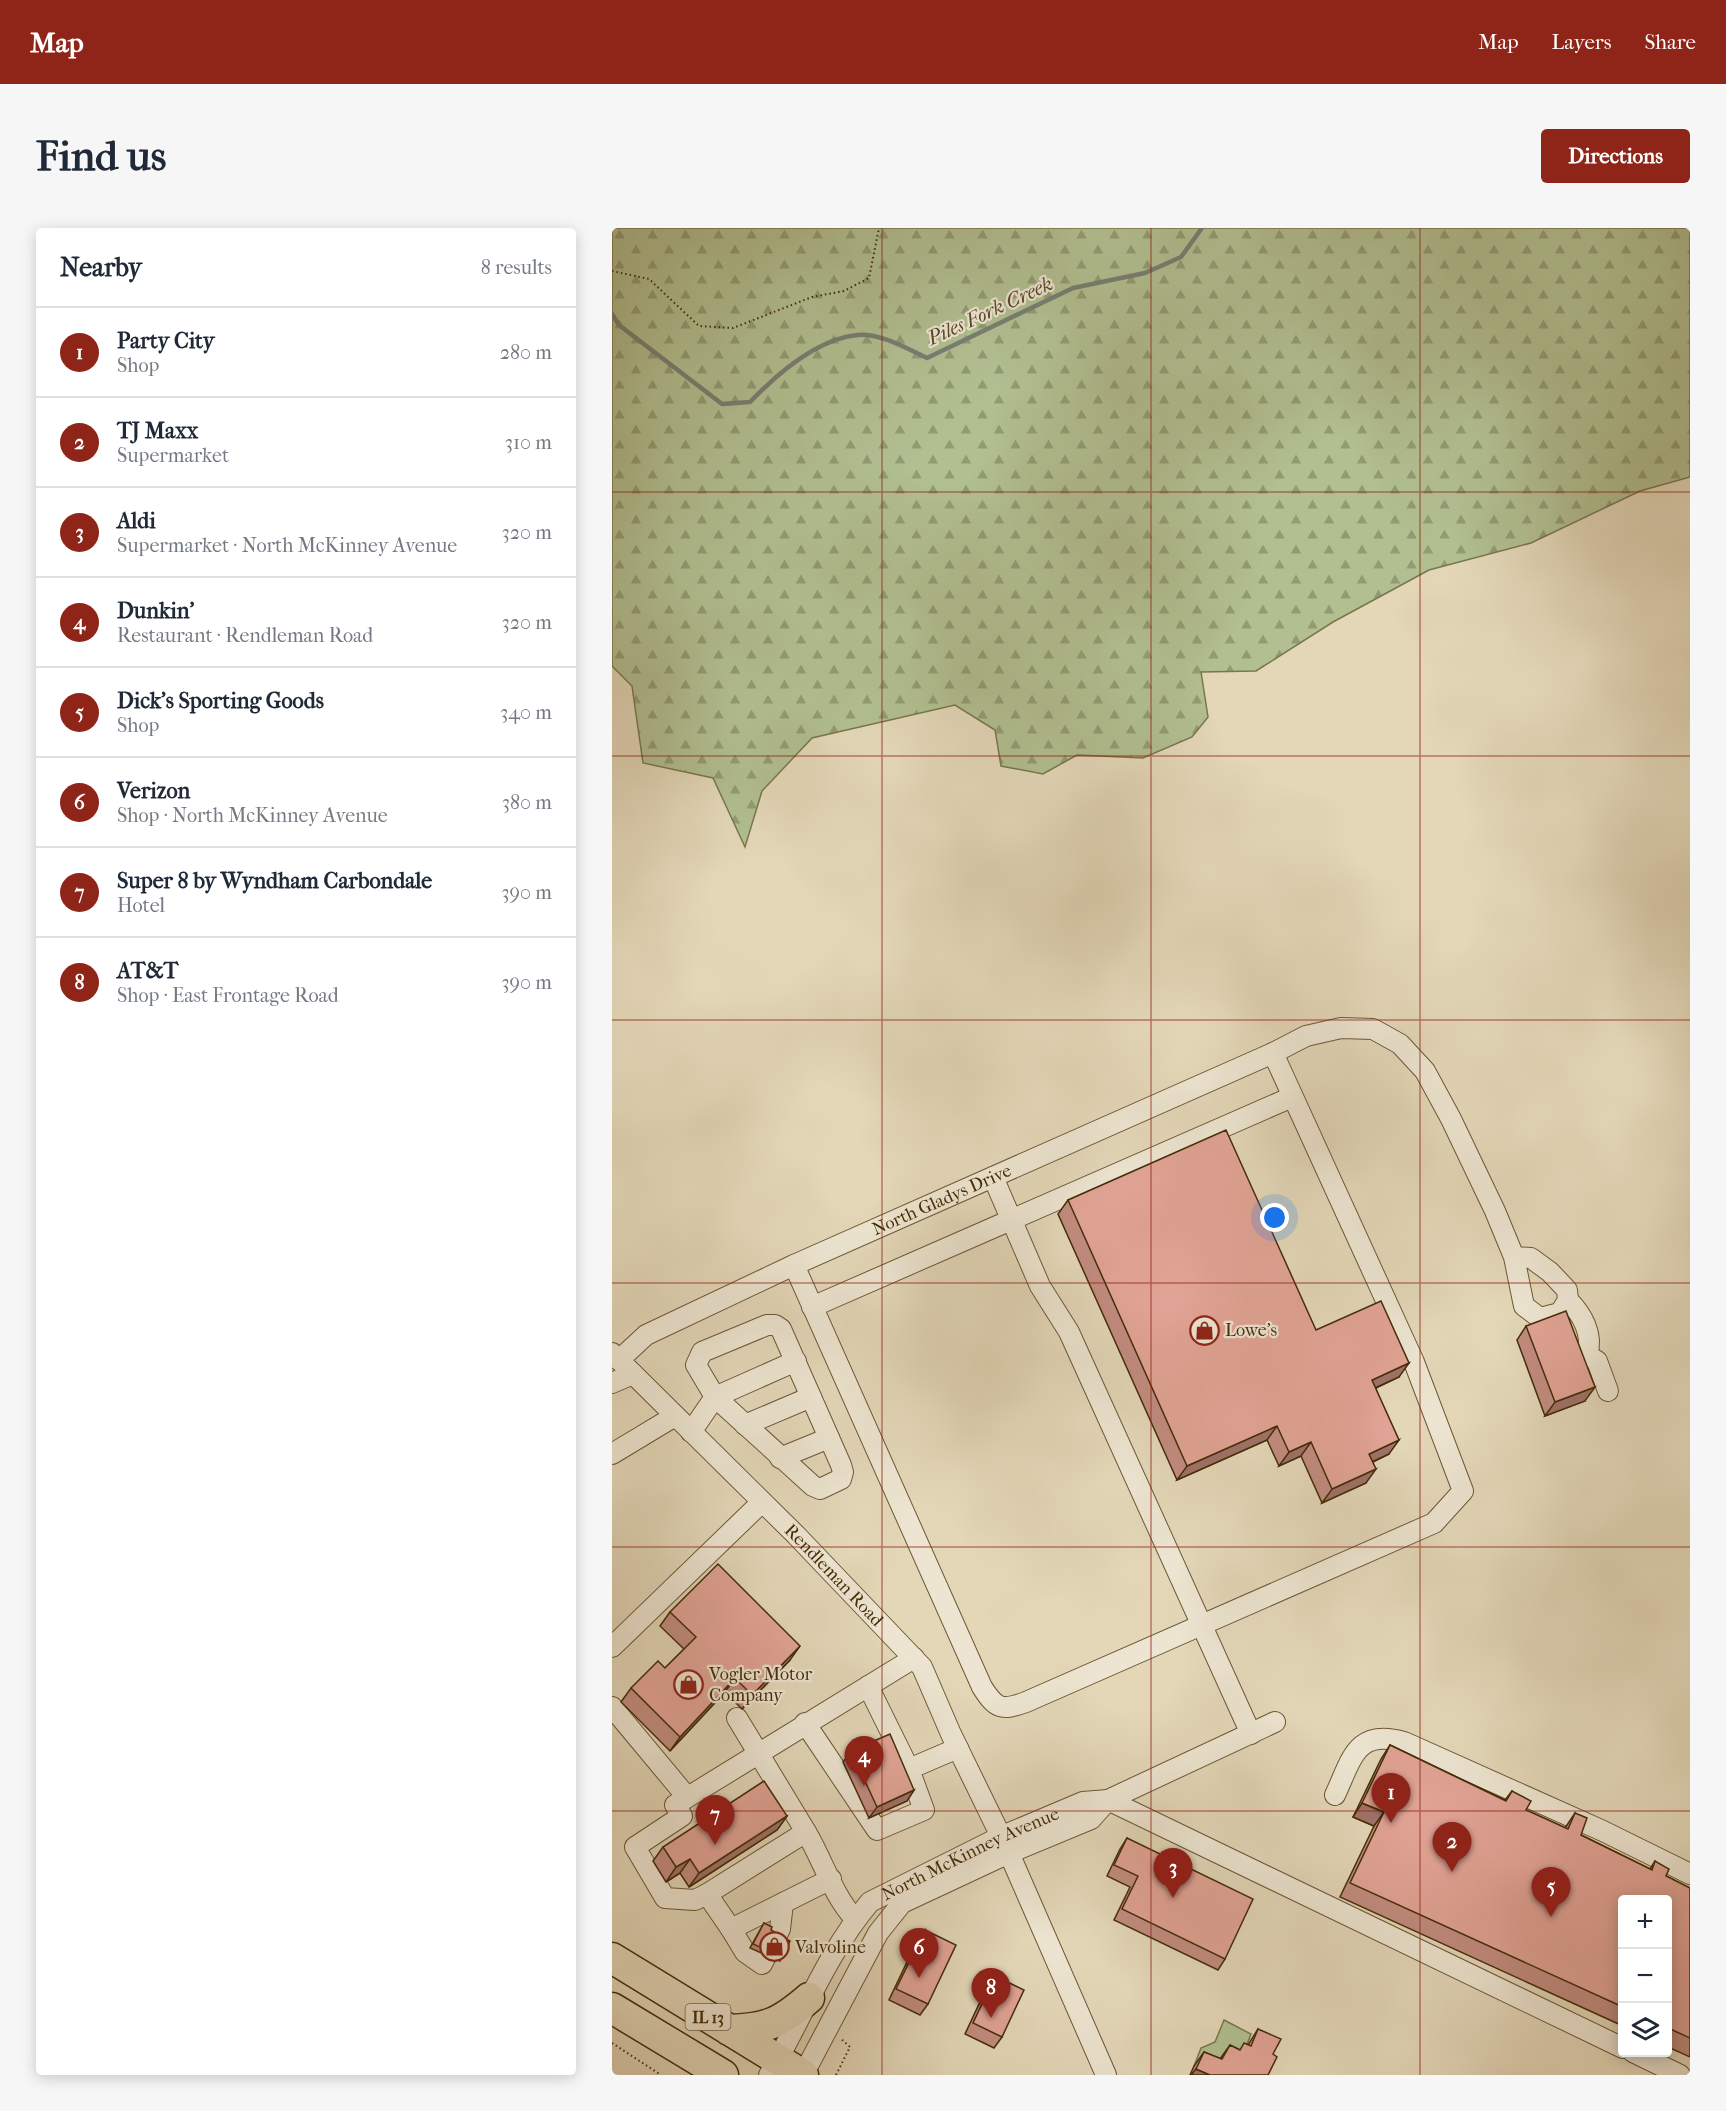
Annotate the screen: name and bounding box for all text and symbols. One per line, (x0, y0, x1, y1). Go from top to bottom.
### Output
text: Map (30, 26, 84, 59)
text: Map (1478, 30, 1519, 54)
text: Layers (1552, 30, 1611, 54)
text: Share (1644, 30, 1696, 54)
button: Directions (1541, 129, 1690, 183)
text: Find us (36, 132, 166, 181)
text: Nearby (60, 252, 142, 283)
text: 8 results (481, 256, 552, 279)
water label: Piles Fork Creek (923, 272, 1056, 350)
text: Party City (117, 328, 215, 354)
text: 1 (76, 341, 83, 364)
text: 280 m (500, 341, 552, 364)
text: Shop (117, 354, 159, 377)
text: TJ Maxx (117, 418, 198, 444)
text: 2 (74, 431, 85, 454)
text: 310 m (505, 431, 552, 454)
text: Supermarket (117, 444, 229, 467)
text: Aldi (117, 508, 156, 534)
text: 3 (75, 521, 84, 544)
text: 320 m (502, 521, 552, 544)
text: Supermarket · North McKinney Avenue (117, 534, 457, 557)
text: Dunkin' (117, 598, 194, 624)
text: 4 (74, 611, 85, 634)
text: 320 m (502, 611, 552, 634)
text: Restaurant · Rendleman Road (117, 624, 373, 647)
text: Dick's Sporting Goods (117, 688, 324, 714)
text: 5 (75, 701, 84, 724)
text: 340 m (500, 701, 552, 724)
text: Shop (117, 714, 159, 737)
text: Verizon (117, 778, 190, 804)
text: 6 (74, 791, 85, 814)
text: 380 m (502, 791, 552, 814)
text: Shop · North McKinney Avenue (117, 804, 388, 827)
text: Super 8 by Wyndham Carbondale (117, 868, 432, 894)
text: 7 (75, 881, 84, 904)
text: 390 m (501, 881, 552, 904)
text: Hotel (117, 894, 165, 917)
text: AT&T (117, 958, 178, 984)
text: 8 (74, 971, 85, 994)
text: 390 m (501, 971, 552, 994)
text: Shop · East Frontage Road (117, 984, 339, 1007)
street label: North Gladys Drive (869, 1160, 1015, 1240)
your location (1260, 1203, 1289, 1232)
shop icon: Lowe's (1188, 1314, 1220, 1346)
place label: Lowe's (1225, 1320, 1277, 1341)
street label: Rendleman Road (780, 1519, 888, 1631)
place label: Vogler Motor Company (708, 1664, 812, 1706)
shop icon: Vogler Motor Company (672, 1668, 704, 1700)
pin: 4 (844, 1736, 884, 1786)
pin: 1 (1372, 1774, 1410, 1823)
pin: 7 (696, 1796, 734, 1845)
street label: North McKinney Avenue (878, 1803, 1062, 1905)
pin: 2 (1432, 1822, 1472, 1872)
pin: 3 (1154, 1848, 1192, 1898)
pin: 5 (1532, 1868, 1570, 1917)
map controls (1618, 1895, 1672, 2057)
button: + (1618, 1895, 1672, 1949)
pin: 6 (900, 1928, 938, 1978)
shop icon: Valvoline (758, 1931, 790, 1963)
place label: Valvoline (794, 1937, 866, 1958)
button: − (1618, 1949, 1672, 2003)
pin: 8 (972, 1968, 1010, 2018)
button: layers (1618, 2003, 1672, 2057)
road number: IL 13 (686, 2004, 730, 2030)

